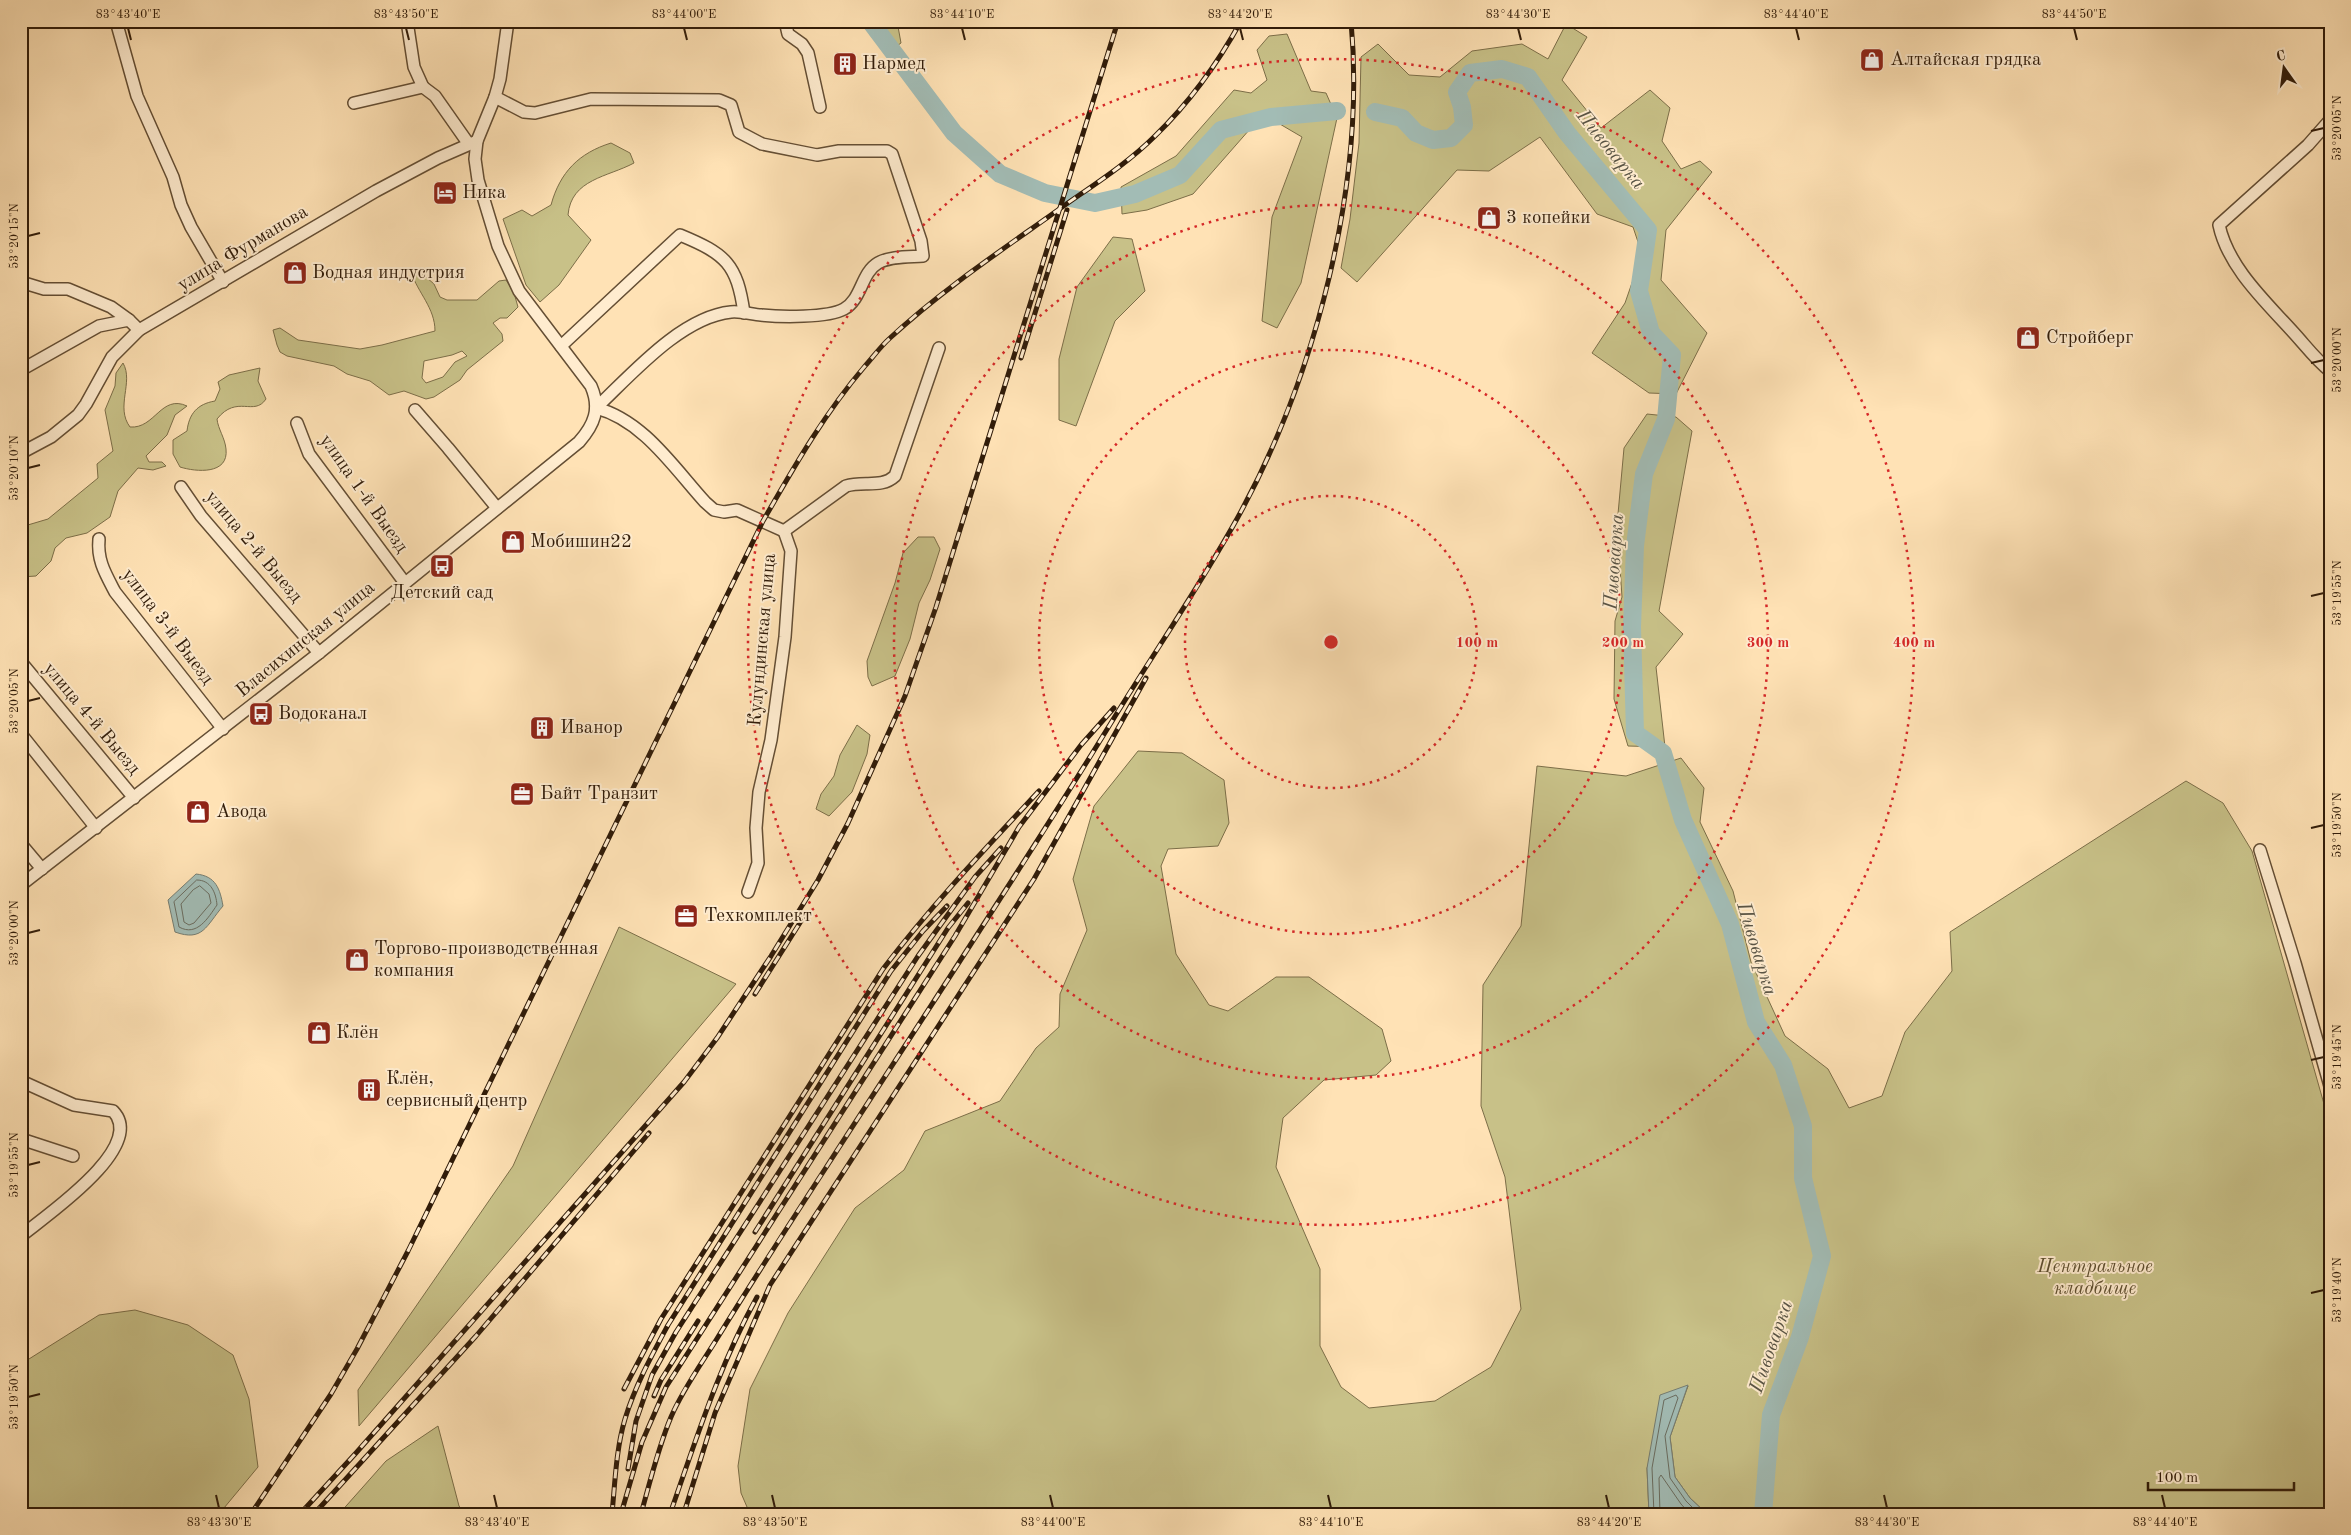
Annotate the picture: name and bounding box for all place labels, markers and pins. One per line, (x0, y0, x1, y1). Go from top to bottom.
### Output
shop icon: Алтайская грядка (1859, 47, 1885, 73)
building icon: Нармед (832, 51, 858, 77)
place label: Алтайская грядка (1890, 51, 2042, 70)
place label: Нармед (862, 55, 926, 74)
hotel icon: Ника (432, 180, 458, 206)
place label: Ника (462, 184, 507, 203)
shop icon: 3 копейки (1476, 205, 1502, 231)
place label: 3 копейки (1506, 209, 1590, 228)
shop icon: Водная индустрия (282, 260, 308, 286)
place label: Водная индустрия (312, 264, 465, 283)
shop icon: Стройберг (2015, 325, 2041, 351)
place label: Стройберг (2046, 329, 2133, 348)
shop icon: Мобишин22 (500, 529, 526, 555)
place label: Мобишин22 (530, 533, 632, 552)
bus stop icon: Детский сад (429, 553, 455, 579)
place label: Детский сад (391, 584, 494, 603)
centre of rings (1322, 633, 1340, 651)
bus stop icon: Водоканал (248, 701, 274, 727)
place label: Водоканал (278, 705, 367, 724)
building icon: Иванор (529, 715, 555, 741)
place label: Иванор (560, 719, 623, 738)
office icon: Байт Транзит (509, 781, 535, 807)
place label: Байт Транзит (540, 785, 658, 804)
shop icon: Авода (185, 799, 211, 825)
place label: Авода (216, 803, 268, 822)
office icon: Техкомплект (673, 903, 699, 929)
place label: Техкомплект (704, 907, 812, 926)
place label: Торгово-производственная компания (374, 940, 599, 981)
shop icon: Торгово-производственная компания (344, 947, 370, 973)
shop icon: Клён (306, 1020, 332, 1046)
place label: Клён (336, 1024, 379, 1043)
place label: Клён, сервисный центр (386, 1070, 527, 1111)
building icon: Клён, сервисный центр (356, 1077, 382, 1103)

